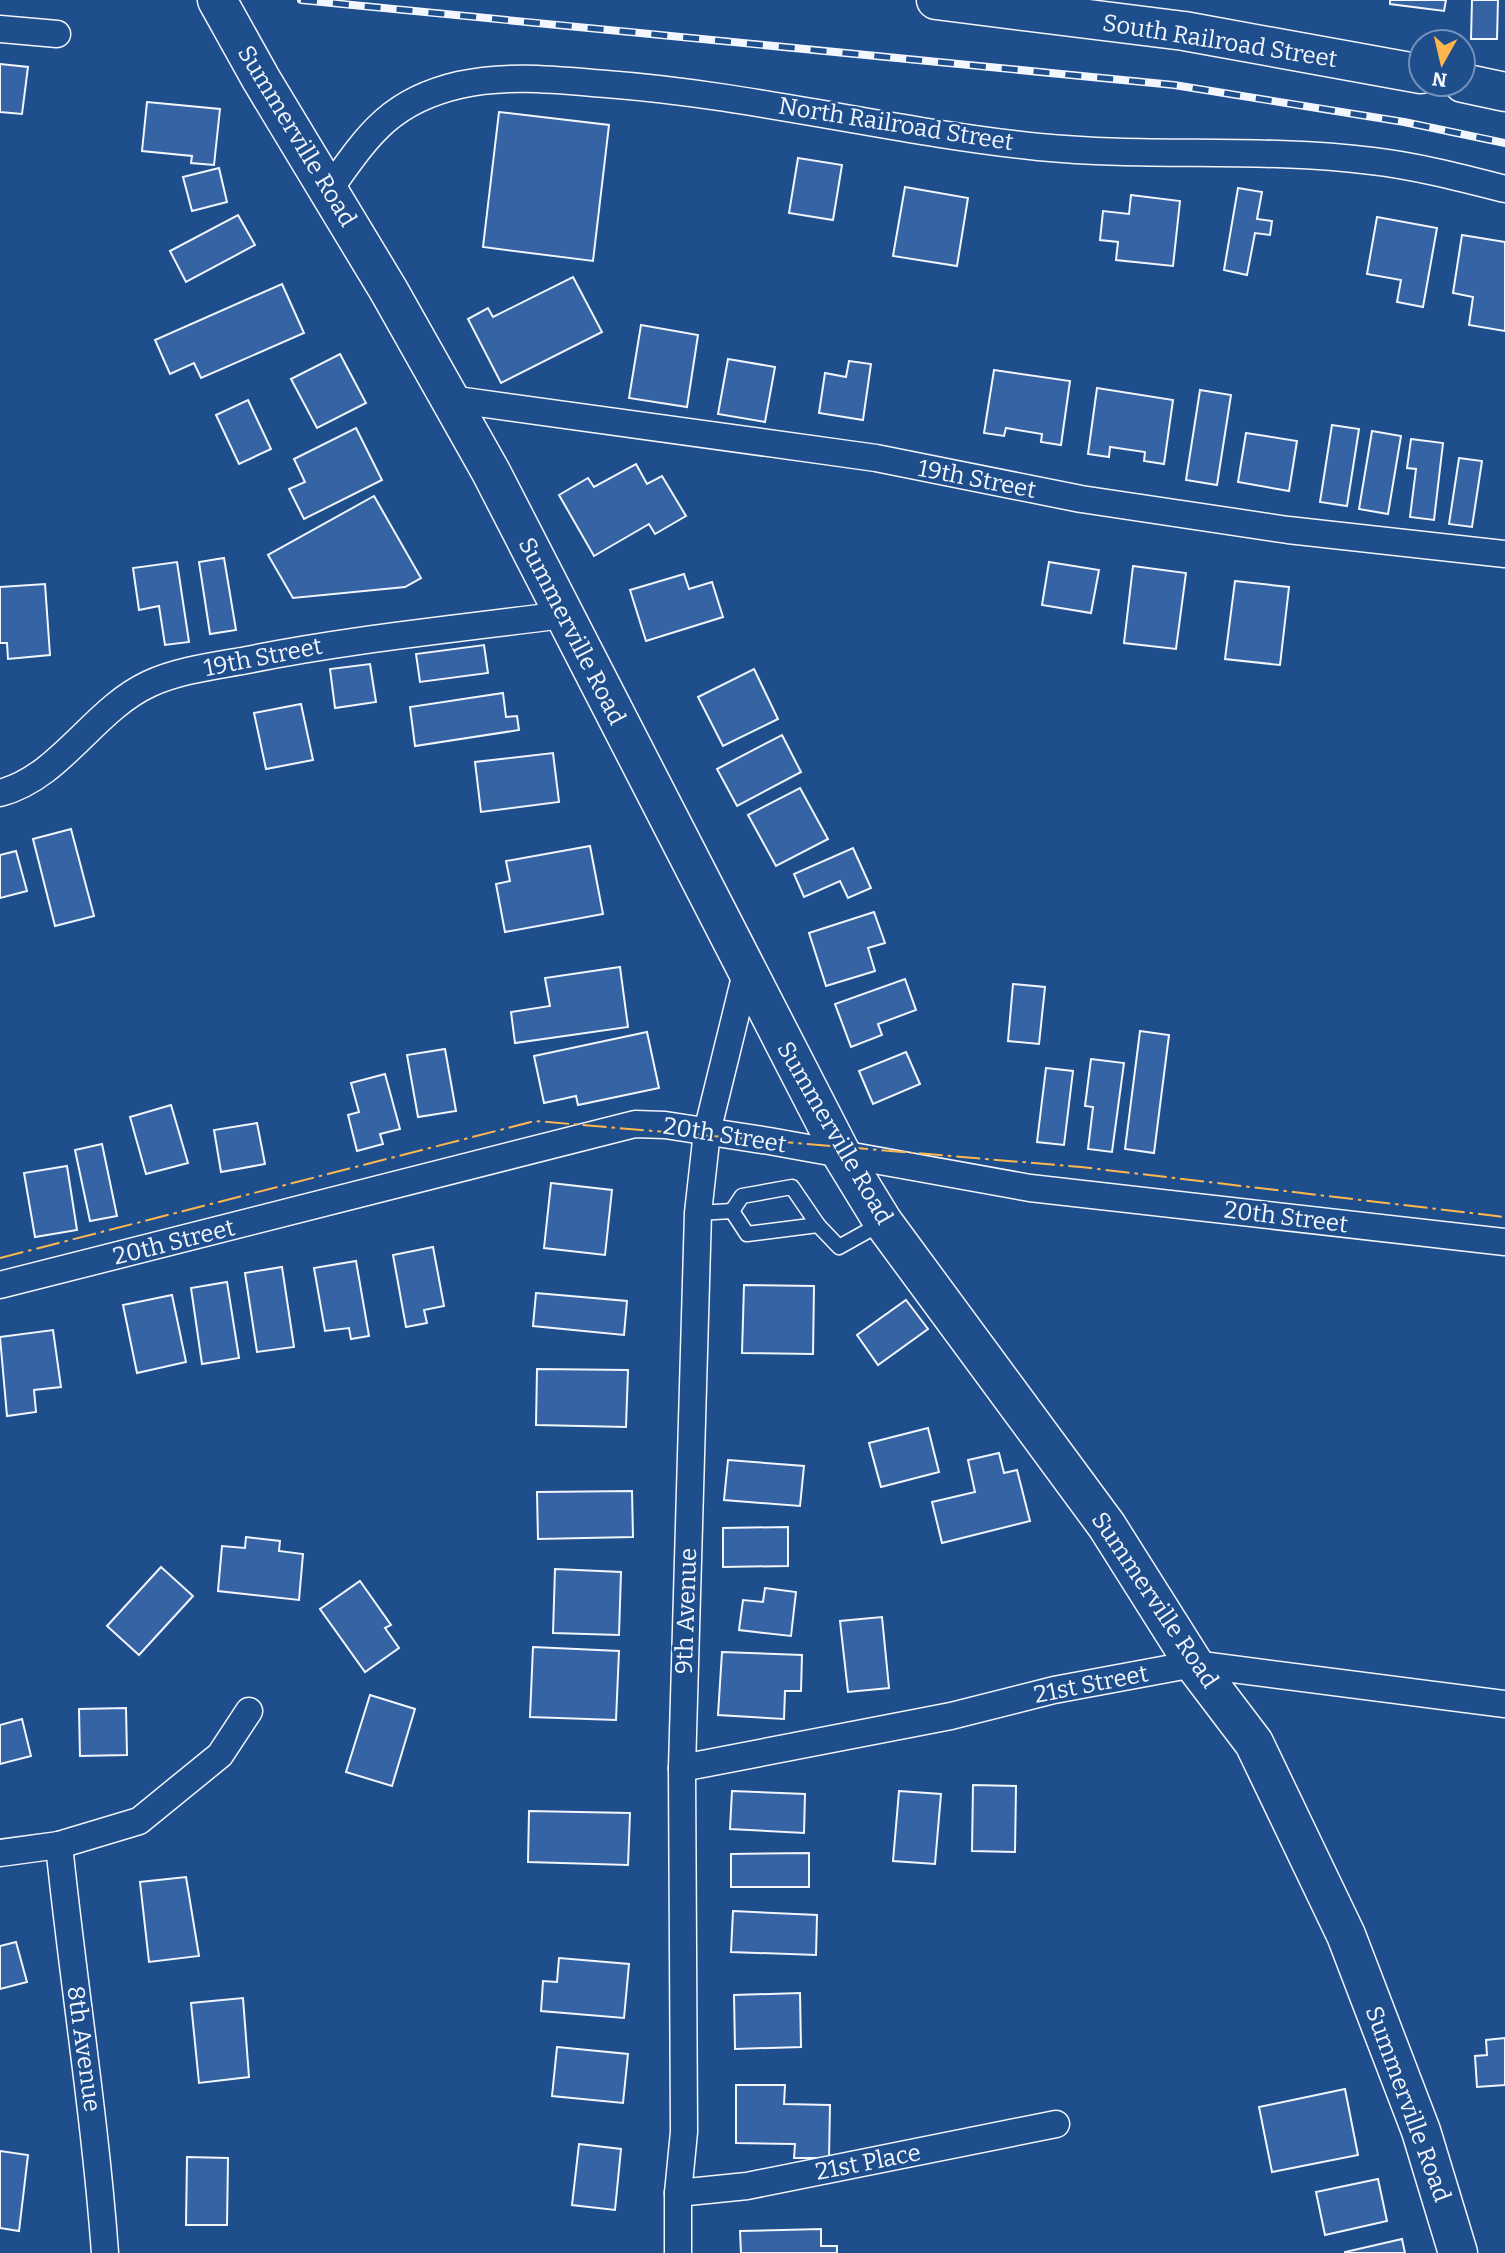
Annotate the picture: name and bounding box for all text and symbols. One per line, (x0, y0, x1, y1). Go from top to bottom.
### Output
street label: South Railroad Street (1101, 9, 1340, 73)
north arrow (1407, 28, 1477, 98)
street label: Summerville Road (232, 40, 362, 232)
text: N (1431, 67, 1449, 92)
street label: North Railroad Street (776, 92, 1016, 156)
street label: 19th Street (916, 454, 1039, 504)
street label: Summerville Road (513, 533, 631, 729)
street label: 19th Street (202, 632, 325, 682)
street label: Summerville Road (771, 1037, 899, 1229)
street label: 20th Street (661, 1111, 789, 1159)
street label: 20th Street (1223, 1196, 1350, 1239)
street label: 20th Street (110, 1213, 238, 1271)
street label: Summerville Road (1086, 1507, 1224, 1693)
street label: 9th Avenue (670, 1547, 702, 1675)
street label: 21st Street (1032, 1659, 1151, 1709)
street label: 8th Avenue (61, 1984, 107, 2114)
street label: Summerville Road (1360, 2002, 1456, 2206)
street label: 21st Place (813, 2138, 923, 2186)

